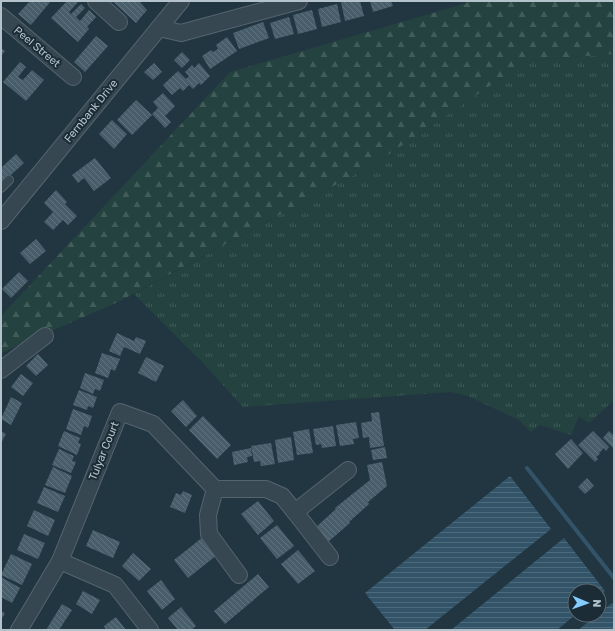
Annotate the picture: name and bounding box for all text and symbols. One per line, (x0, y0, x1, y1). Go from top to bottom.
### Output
street label: Peel Street (11, 24, 63, 71)
street label: Fernbank Drive (62, 77, 120, 145)
street label: Tulyar Court (86, 419, 122, 482)
north arrow (567, 583, 607, 623)
text: N (590, 599, 603, 608)

